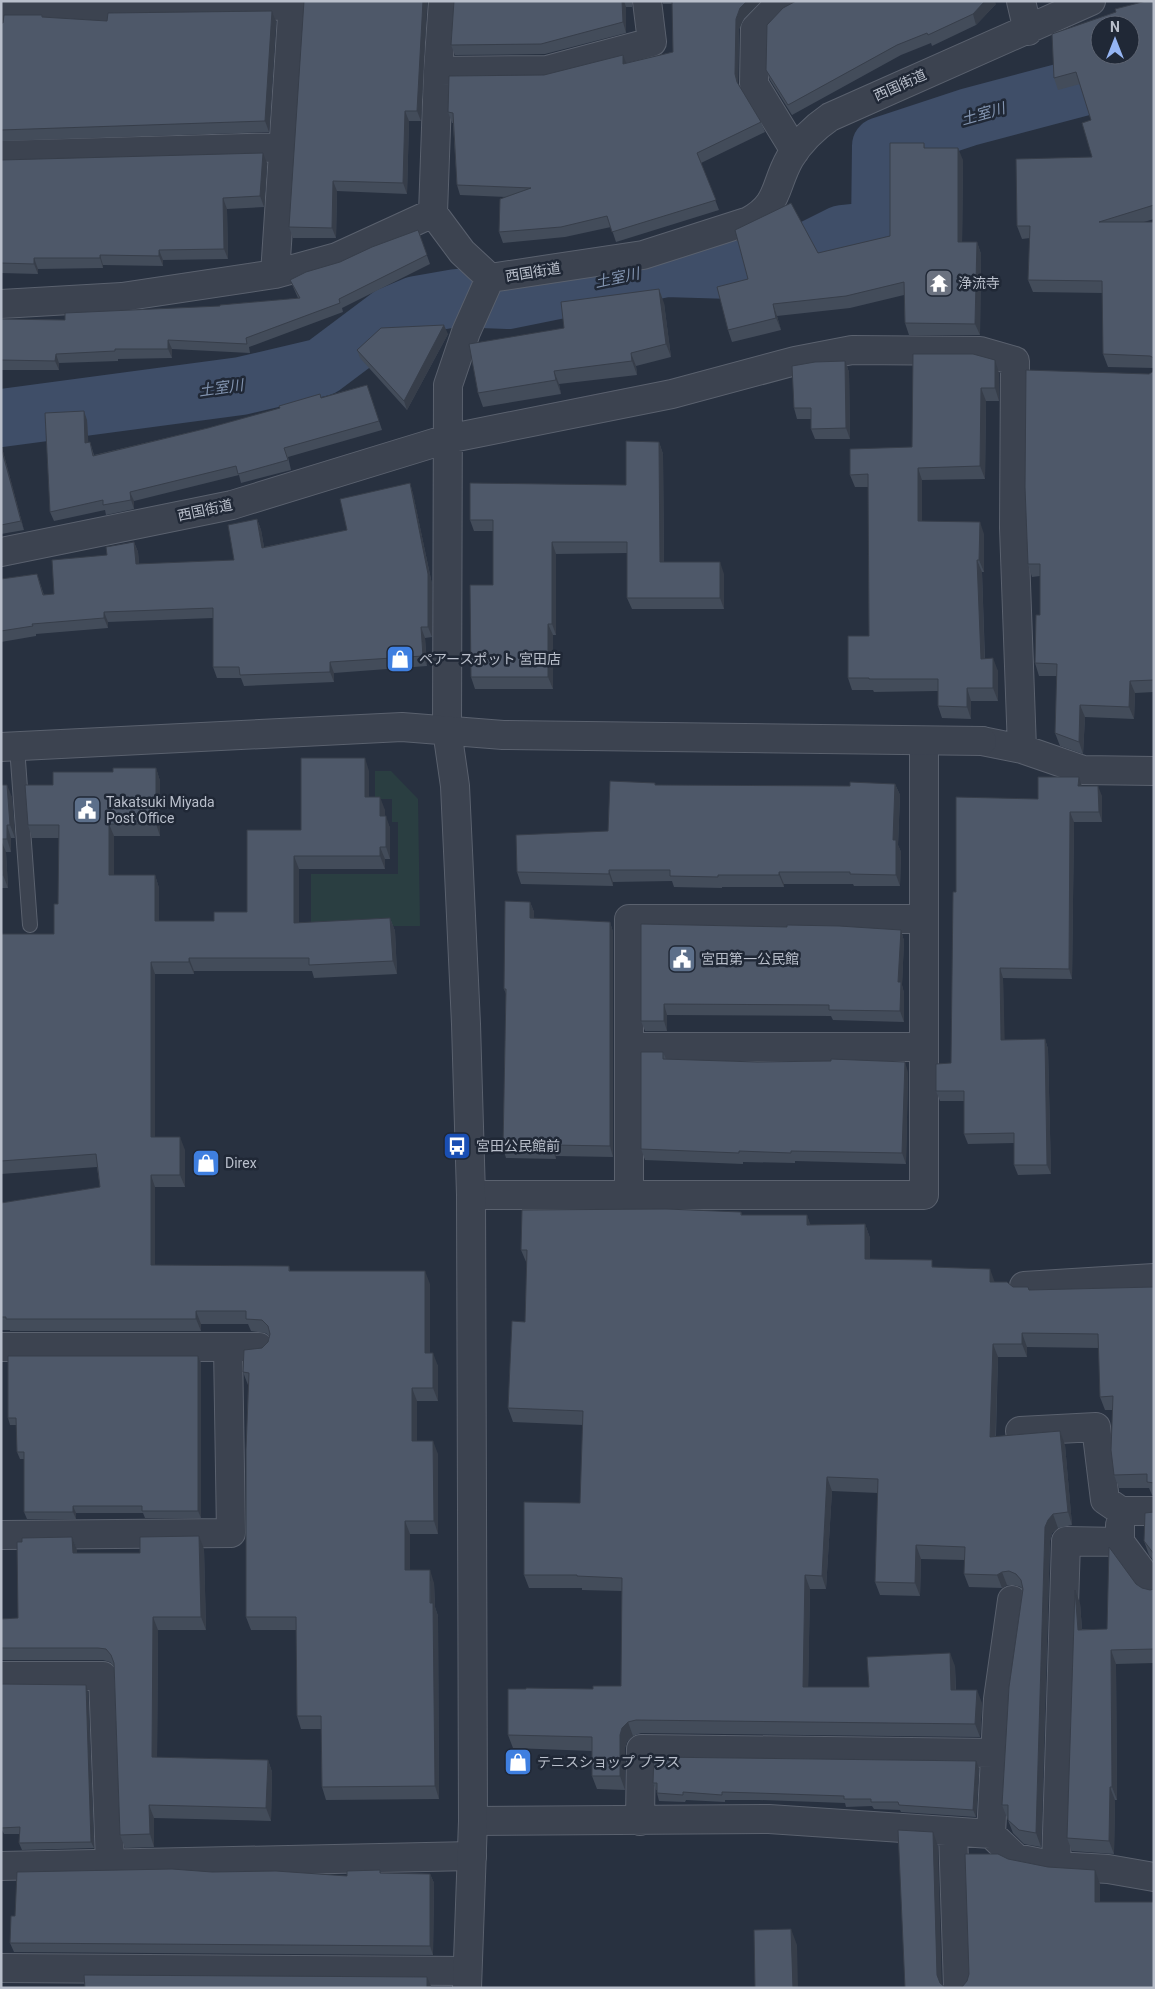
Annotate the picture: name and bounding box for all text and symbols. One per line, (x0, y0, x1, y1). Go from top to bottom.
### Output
north arrow (1090, 15, 1140, 65)
text: N (1110, 19, 1120, 35)
street label: 西国街道 (871, 66, 929, 104)
water label: 土室川 (959, 99, 1009, 129)
street label: 西国街道 (504, 260, 562, 284)
water label: 土室川 (593, 264, 643, 291)
temple icon: 浄流寺 (924, 268, 954, 298)
place label: 浄流寺 (958, 275, 1000, 291)
water label: 土室川 (197, 376, 247, 400)
street label: 西国街道 (176, 496, 234, 524)
shop icon: ペアースポット 宮田店 (385, 644, 415, 674)
place label: ペアースポット 宮田店 (419, 651, 561, 667)
place label: Takatsuki Miyada Post Office (106, 794, 215, 826)
public building icon: Takatsuki Miyada Post Office (72, 795, 102, 825)
public building icon: 宮田第一公民館 (667, 944, 697, 974)
place label: 宮田第一公民館 (701, 951, 799, 967)
bus stop icon: 宮田公民館前 (442, 1131, 472, 1161)
place label: 宮田公民館前 (476, 1138, 560, 1154)
shop icon: Direx (191, 1148, 221, 1178)
place label: Direx (225, 1155, 257, 1171)
shop icon: テニスショップ プラス (503, 1747, 533, 1777)
place label: テニスショップ プラス (537, 1754, 680, 1770)

